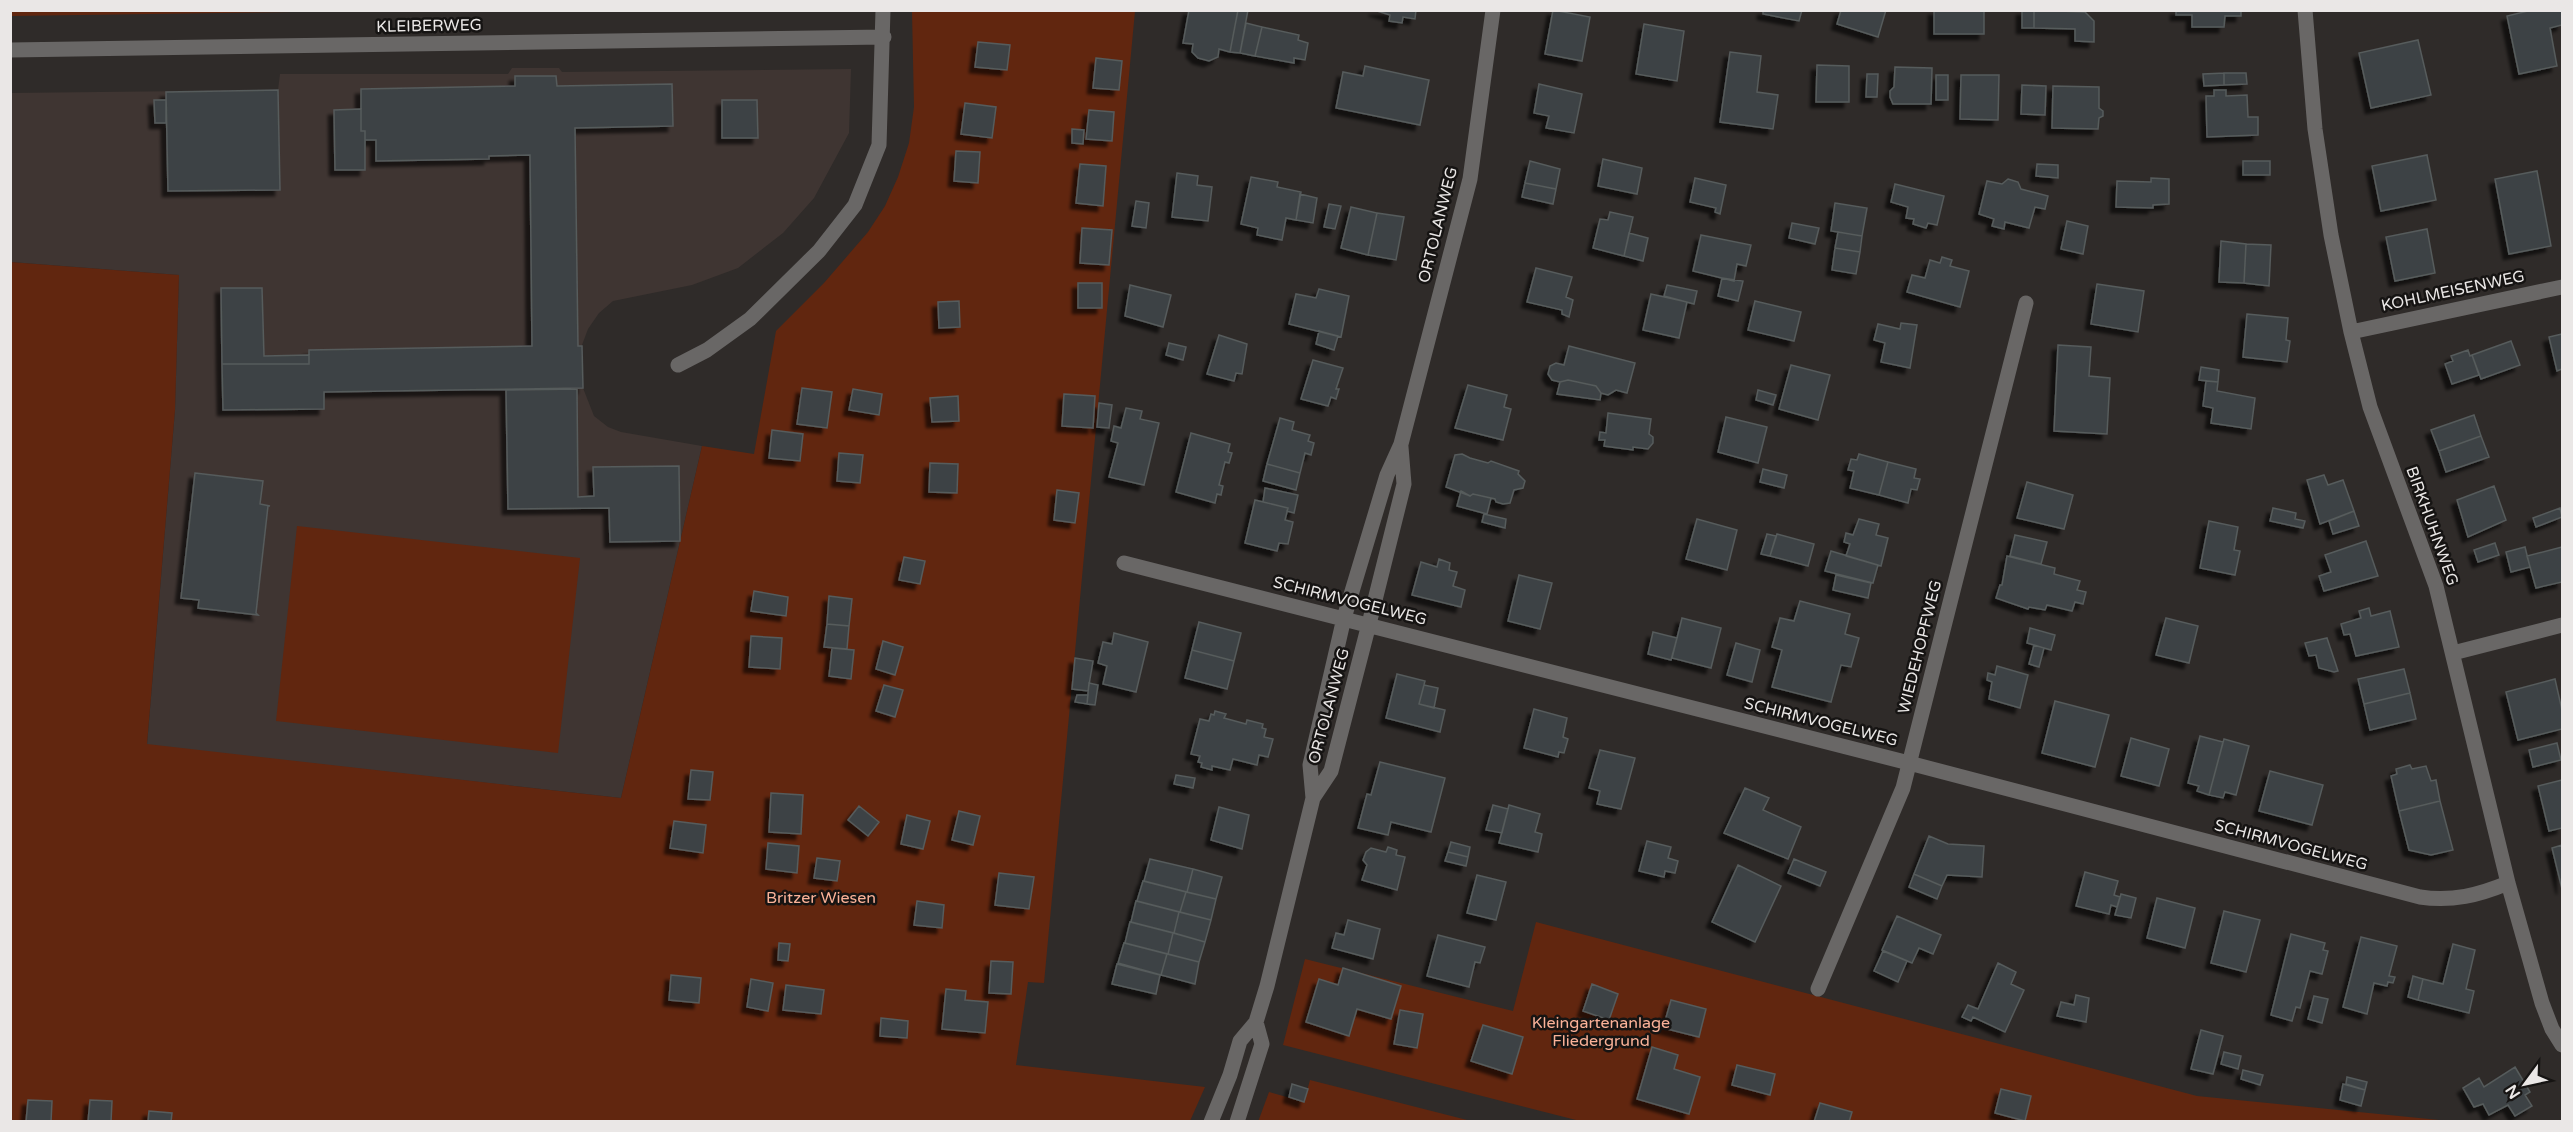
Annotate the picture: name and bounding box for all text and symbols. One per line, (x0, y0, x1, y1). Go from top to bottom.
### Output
street label: KLEIBERWEG (376, 15, 482, 37)
street label: ORTOLANWEG (1414, 165, 1462, 285)
street label: KOHLMEISENWEG (2379, 266, 2527, 316)
street label: BIRKHUHNWEG (2401, 464, 2463, 588)
street label: SCHIRMVOGELWEG (1271, 572, 1429, 630)
street label: WIEDEHOPFWEG (1894, 578, 1946, 716)
street label: ORTOLANWEG (1304, 646, 1354, 766)
street label: SCHIRMVOGELWEG (1742, 693, 1900, 751)
street label: SCHIRMVOGELWEG (2212, 815, 2370, 875)
park label: Britzer Wiesen (766, 888, 876, 908)
park label: Kleingartenanlage Fliedergrund (1532, 1013, 1670, 1051)
north arrow (2495, 1054, 2555, 1114)
text: N (2501, 1081, 2525, 1102)

